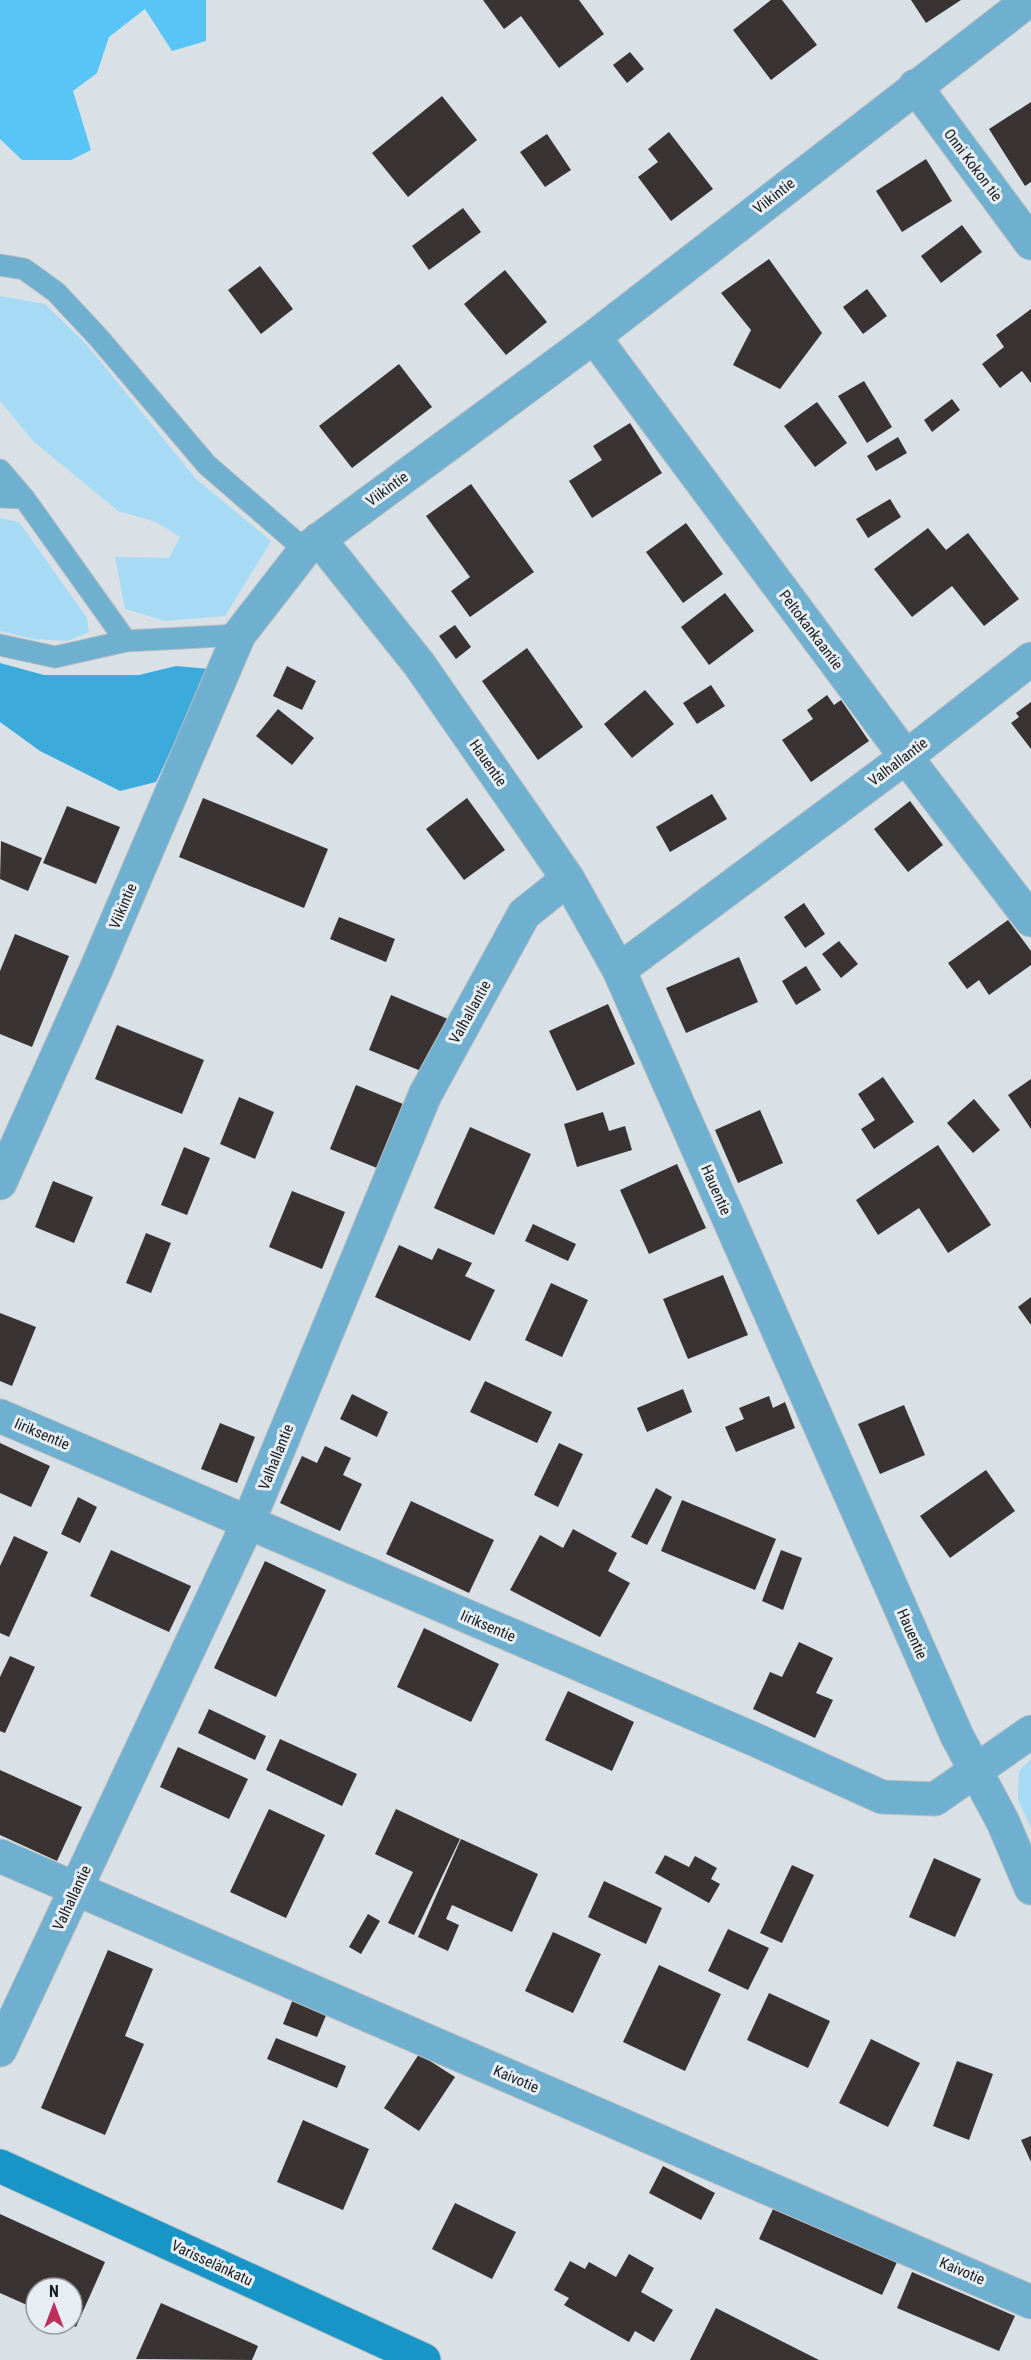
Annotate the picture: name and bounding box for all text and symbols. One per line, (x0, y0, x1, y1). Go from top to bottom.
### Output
street label: Onni Kokon tie (940, 125, 1006, 205)
street label: Viikintie (750, 174, 798, 218)
street label: Viikintie (362, 468, 412, 510)
street label: Peltokankaantie (775, 587, 847, 673)
street label: Valhallantie (865, 734, 931, 790)
street label: Hauentie (465, 736, 511, 790)
street label: Viikintie (105, 881, 141, 931)
street label: Valhallantie (445, 977, 495, 1047)
street label: Hauentie (697, 1162, 735, 1218)
street label: Iiriksentie (12, 1414, 72, 1454)
street label: Valhallantie (255, 1421, 297, 1493)
street label: Iiriksentie (458, 1606, 518, 1646)
street label: Hauentie (893, 1606, 931, 1662)
street label: Valhallantie (49, 1863, 95, 1933)
street label: Kaivotie (491, 2061, 541, 2097)
street label: Varisselänkatu (169, 2236, 255, 2290)
street label: Kaivotie (937, 2253, 987, 2289)
north arrow (24, 2276, 84, 2336)
text: N (49, 2282, 59, 2301)

